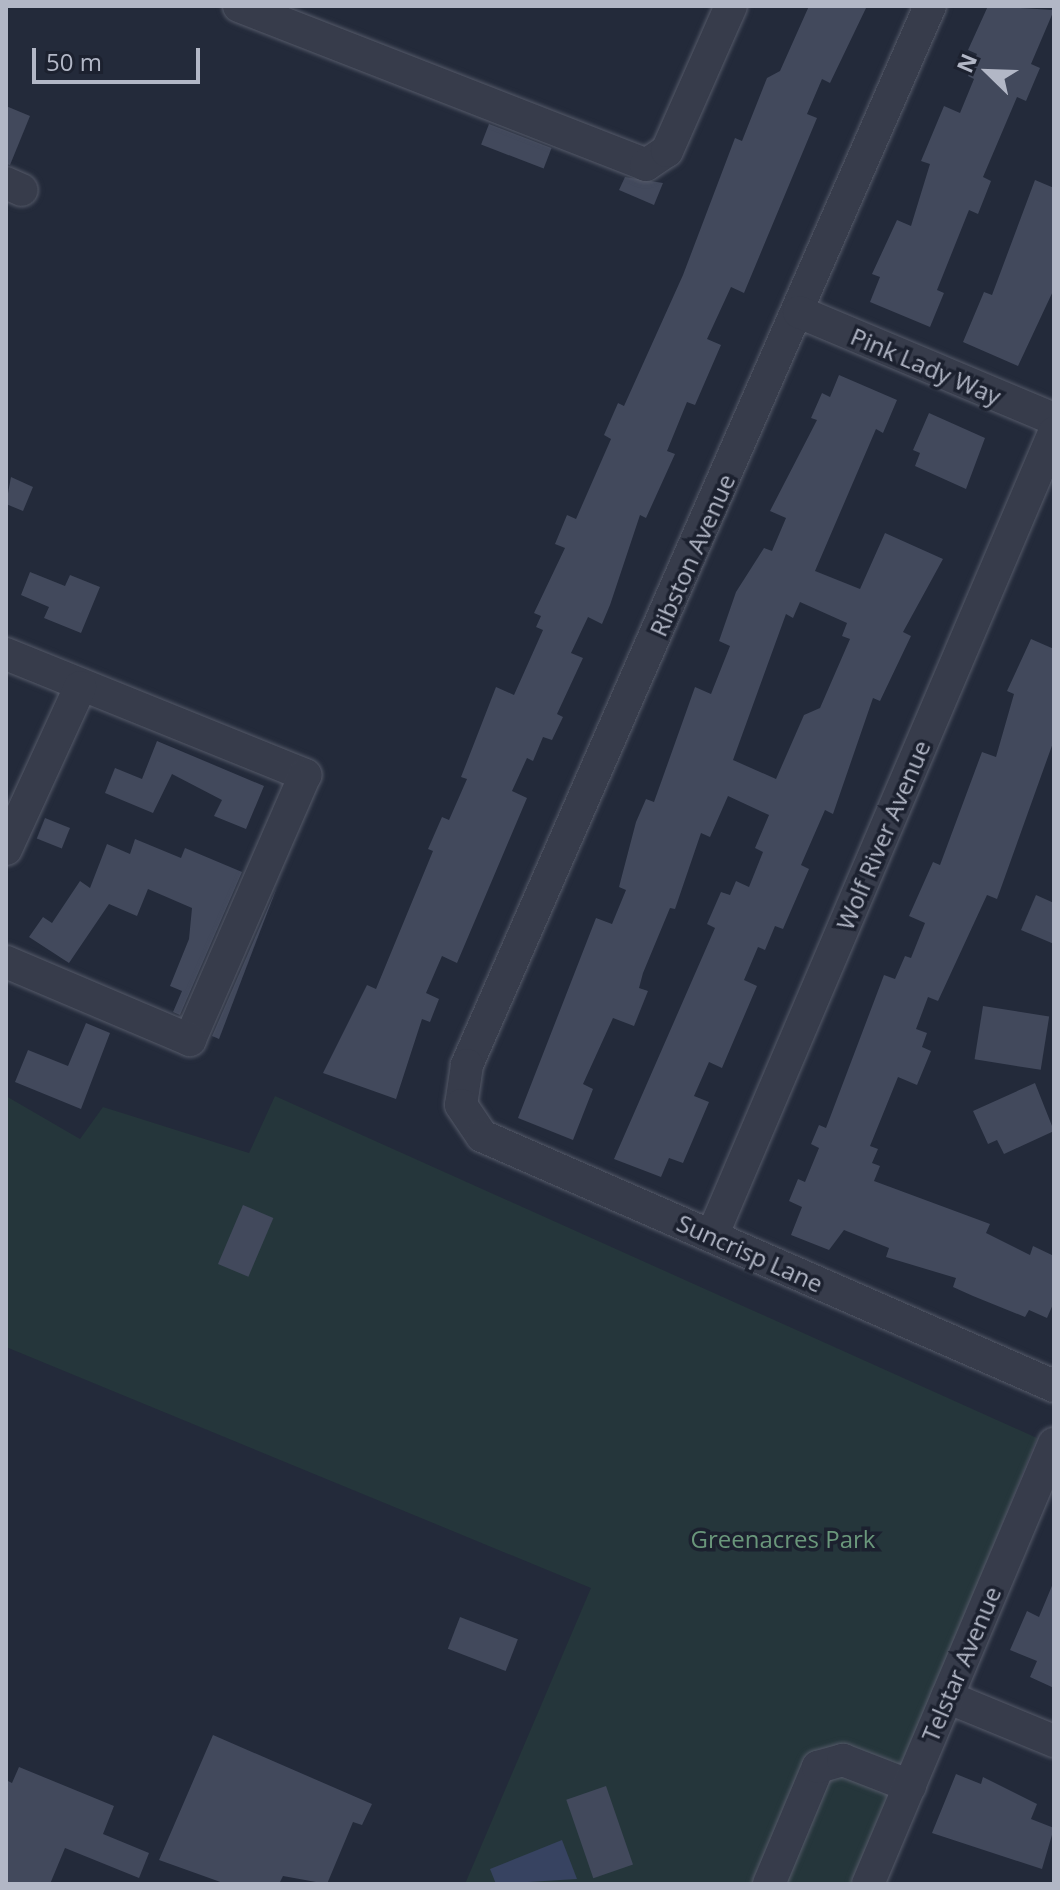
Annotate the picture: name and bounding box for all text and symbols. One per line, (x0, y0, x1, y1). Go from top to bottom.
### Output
scale bar (36, 32, 204, 82)
north arrow (948, 32, 1028, 112)
text: 50 m (46, 45, 102, 78)
text: N (949, 49, 983, 77)
street label: Pink Lady Way (847, 321, 1005, 411)
street label: Ribston Avenue (643, 469, 741, 641)
street label: Wolf River Avenue (830, 736, 936, 934)
street label: Suncrisp Lane (673, 1208, 827, 1298)
park label: Greenacres Park (691, 1525, 875, 1553)
street label: Telstar Avenue (915, 1582, 1007, 1746)

